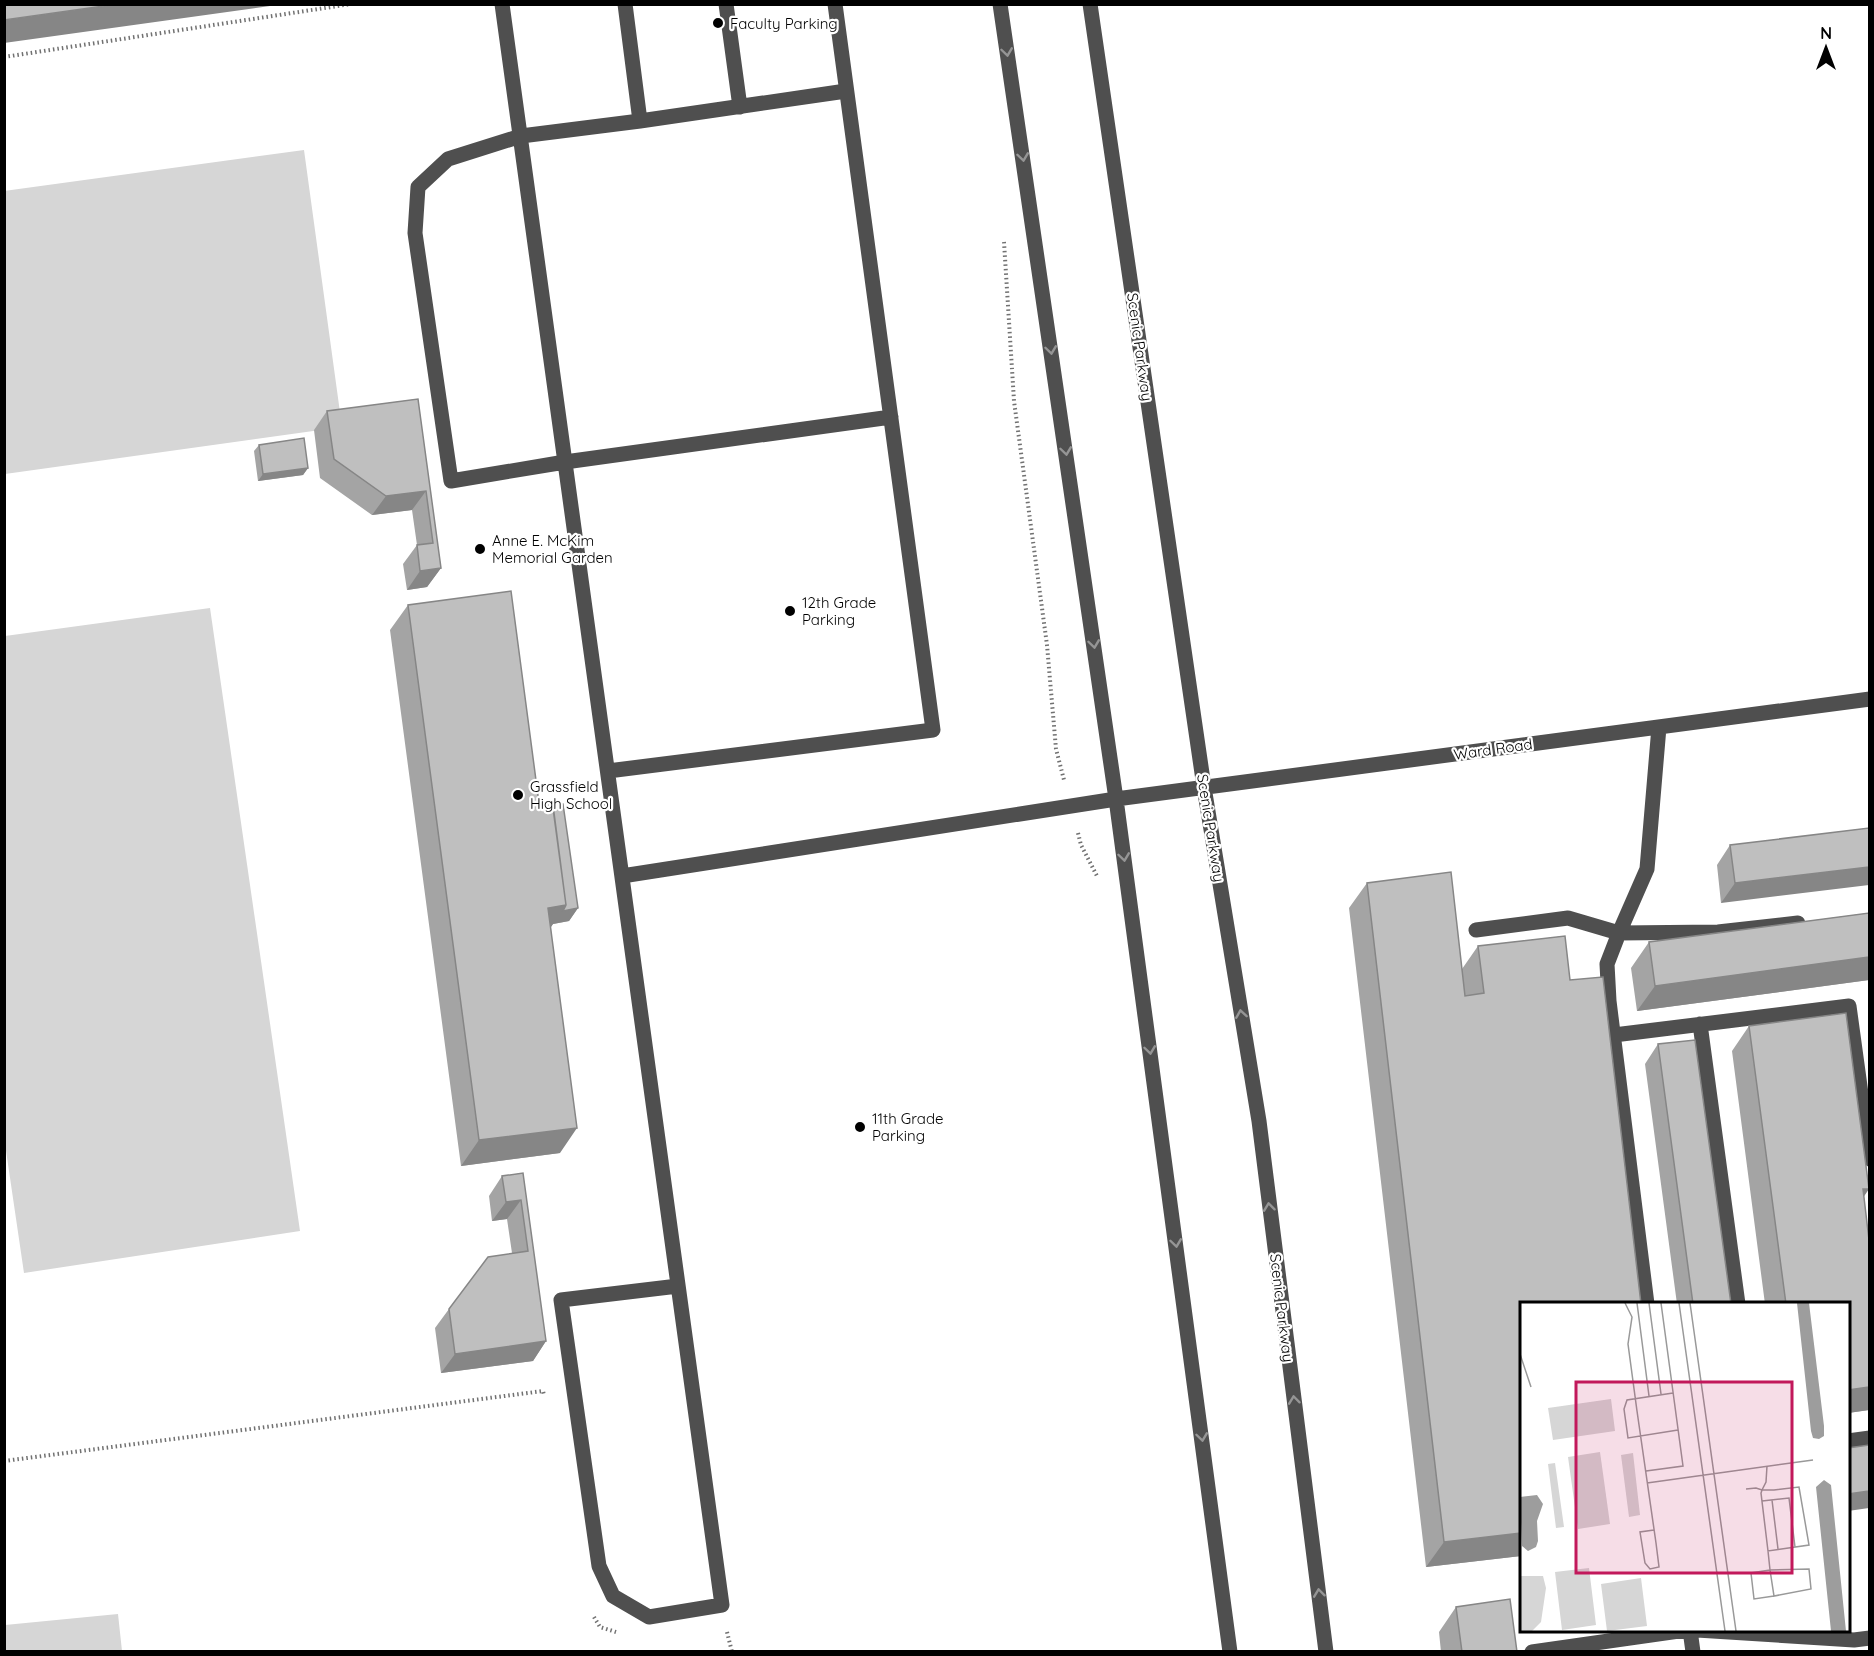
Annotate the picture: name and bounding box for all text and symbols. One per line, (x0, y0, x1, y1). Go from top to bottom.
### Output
place label: Faculty Parking (730, 14, 838, 33)
marker: Faculty Parking (711, 16, 725, 30)
north arrow (1796, 18, 1856, 78)
text: N (1820, 23, 1832, 43)
one-way arrow (1001, 47, 1013, 57)
one-way arrow (1016, 153, 1028, 162)
street label: Scenic Parkway (1123, 292, 1157, 402)
one-way arrow (1044, 346, 1056, 355)
one-way arrow (1059, 447, 1071, 456)
place label: Anne E. McKim Memorial Garden (492, 531, 613, 567)
marker: Anne E. McKim Memorial Garden (473, 542, 487, 556)
place label: 12th Grade Parking (802, 593, 876, 629)
marker: 12th Grade Parking (783, 604, 797, 618)
one-way arrow (1087, 640, 1099, 649)
street label: Ward Road (1452, 734, 1534, 764)
street label: Scenic Parkway (1193, 773, 1229, 883)
place label: Grassfield High School (530, 777, 612, 813)
marker: Grassfield High School (511, 788, 525, 802)
one-way arrow (1118, 852, 1130, 861)
one-way arrow (1235, 1009, 1248, 1019)
one-way arrow (1143, 1045, 1156, 1055)
place label: 11th Grade Parking (872, 1109, 943, 1145)
marker: 11th Grade Parking (853, 1120, 867, 1134)
one-way arrow (1264, 1202, 1276, 1211)
one-way arrow (1169, 1239, 1181, 1248)
street label: Scenic Parkway (1266, 1253, 1298, 1363)
inset map (1520, 1302, 1850, 1632)
one-way arrow (1288, 1395, 1301, 1405)
one-way arrow (1195, 1432, 1207, 1441)
one-way arrow (1313, 1589, 1325, 1598)

